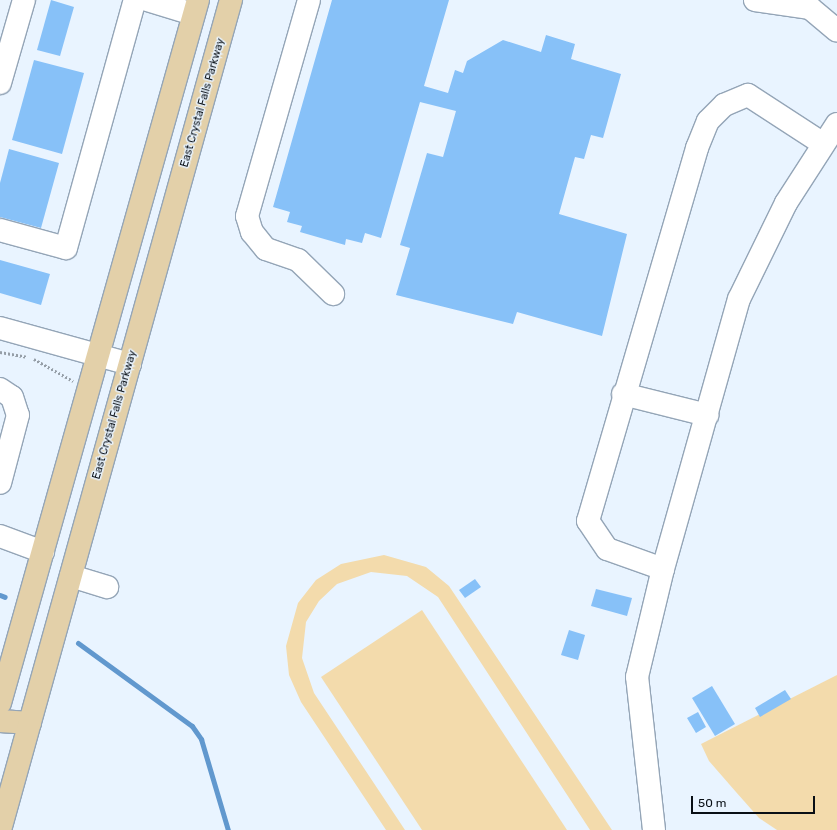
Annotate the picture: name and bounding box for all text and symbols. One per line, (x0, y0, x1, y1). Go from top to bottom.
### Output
street label: East Crystal Falls Parkway (178, 37, 228, 169)
street label: East Crystal Falls Parkway (90, 349, 140, 481)
scale bar (693, 788, 817, 814)
text: 50 m (698, 796, 726, 810)

